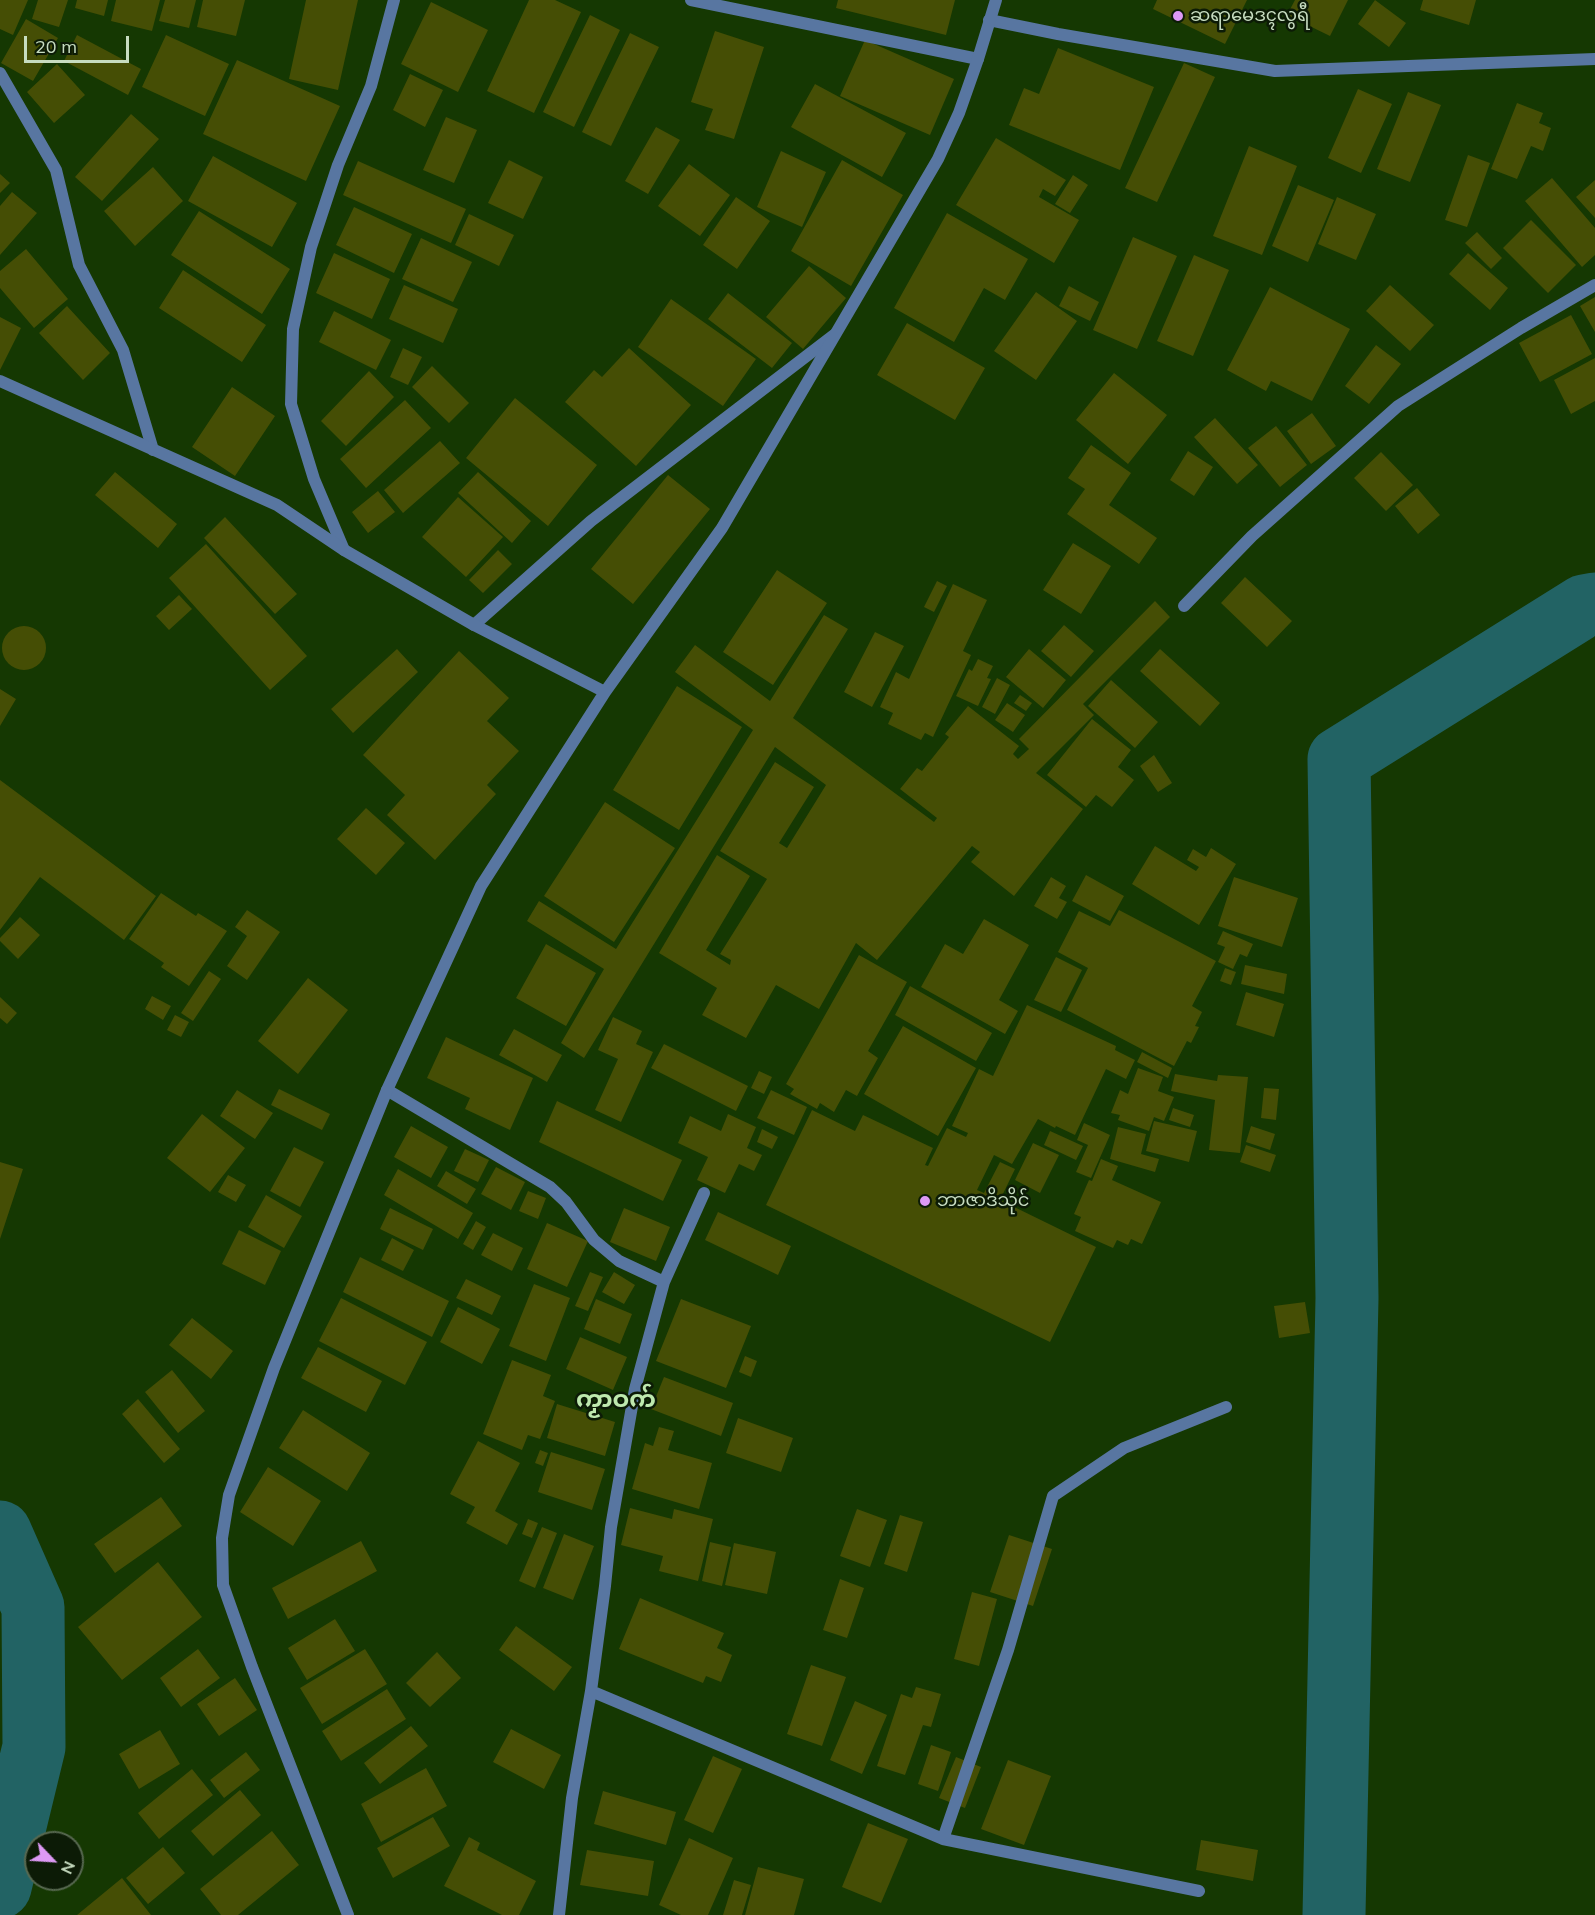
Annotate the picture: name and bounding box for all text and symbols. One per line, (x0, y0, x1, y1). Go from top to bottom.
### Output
place label: ဆရာမေဒၚလွရီ (1190, 5, 1309, 27)
marker: ဆရာမေဒၚလွရီ (1171, 9, 1185, 23)
scale bar (27, 24, 132, 62)
text: 20 m (35, 35, 77, 58)
place label: ဘာဇာဒိသိုင် (937, 1190, 1029, 1212)
marker: ဘာဇာဒိသိုင် (918, 1194, 932, 1208)
district label: ကၟာဝက် (576, 1386, 656, 1414)
north arrow (24, 1831, 84, 1891)
text: N (57, 1858, 80, 1877)

